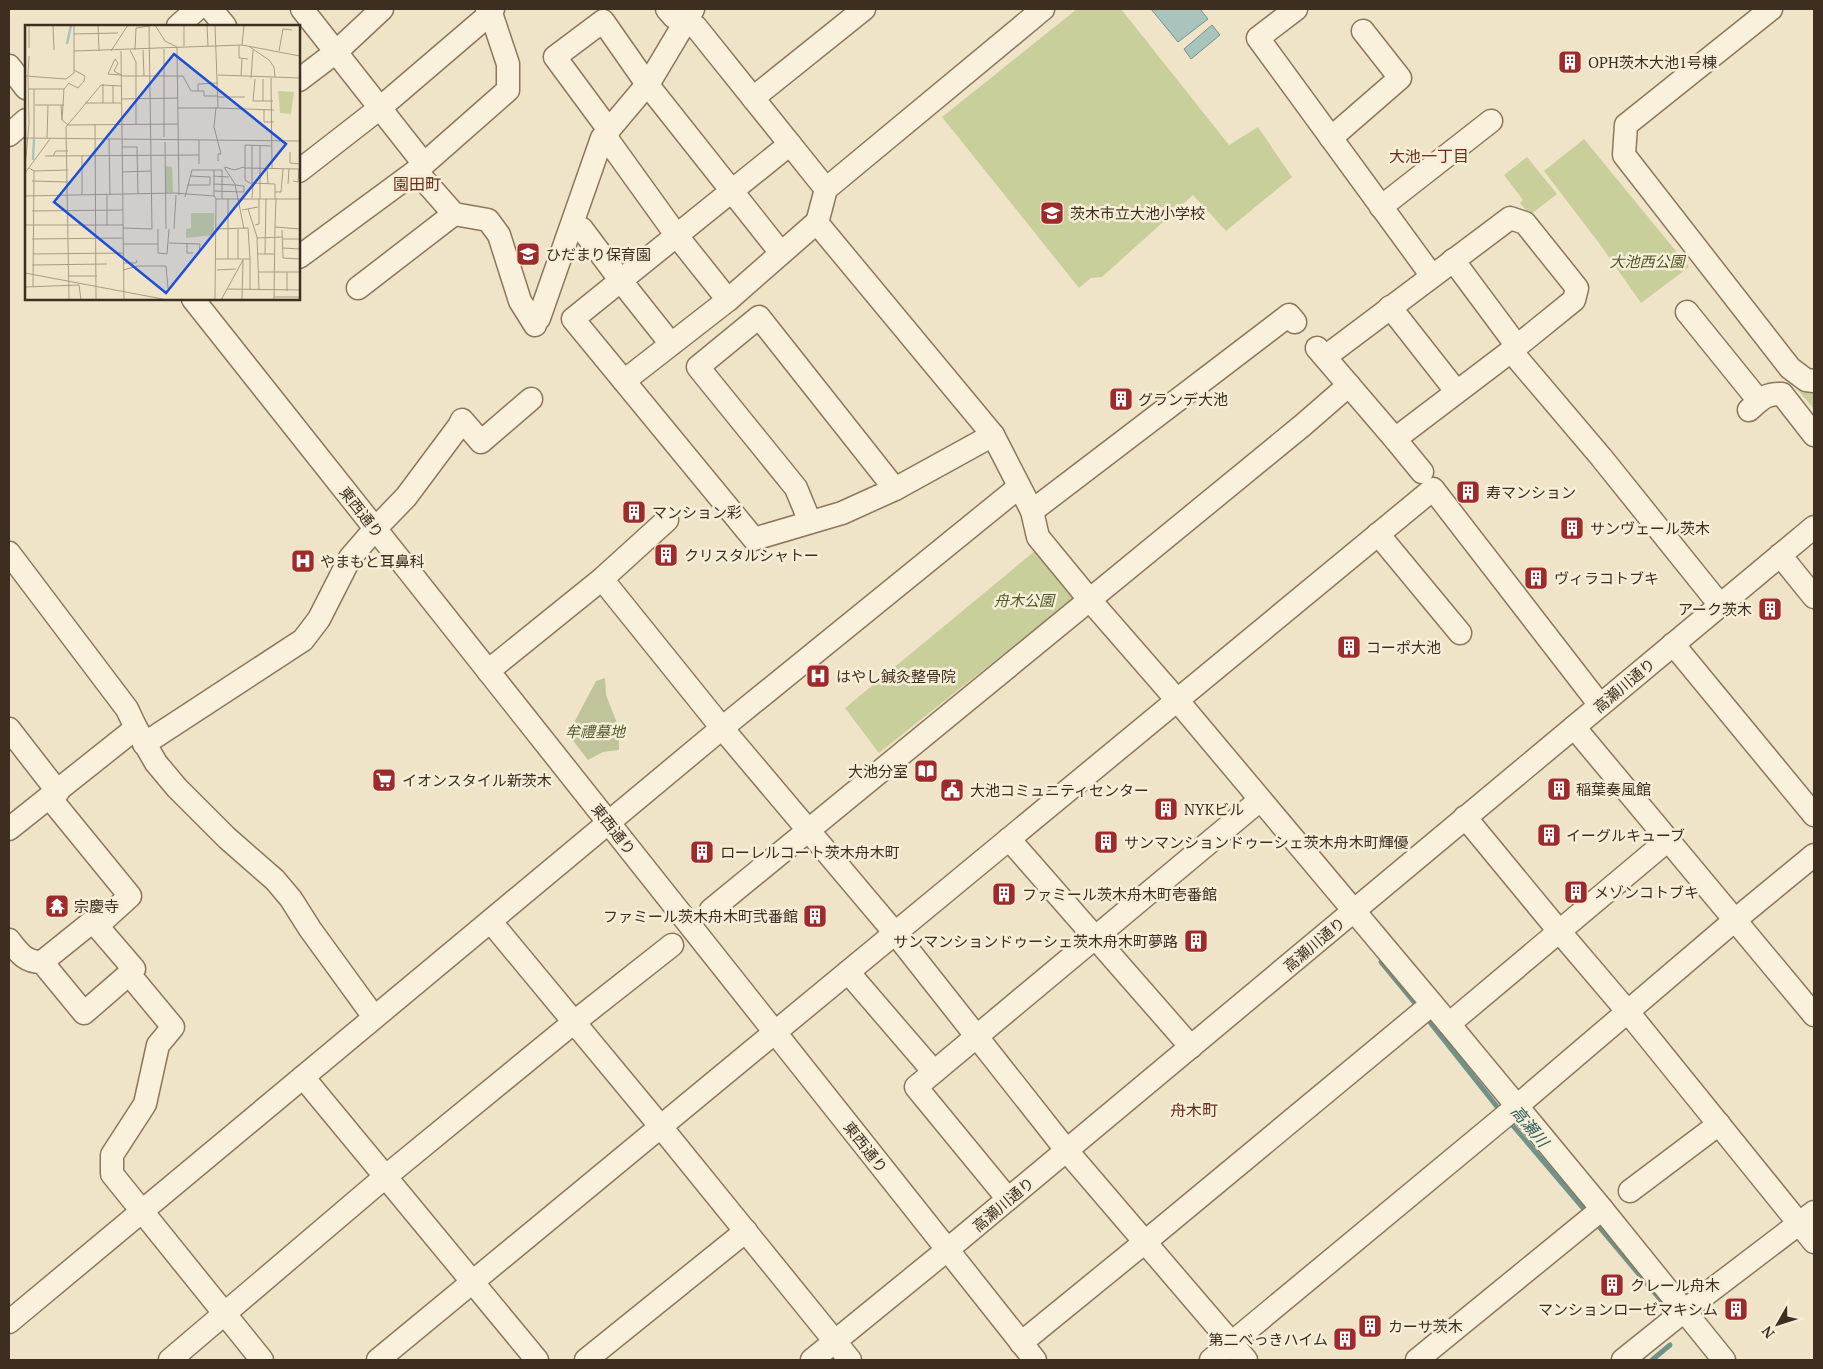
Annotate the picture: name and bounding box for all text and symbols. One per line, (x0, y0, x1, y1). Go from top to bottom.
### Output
inset map (25, 25, 300, 300)
building icon: OPH茨木大池1号棟 (1557, 49, 1583, 75)
place label: OPH茨木大池1号棟 (1588, 52, 1717, 72)
district label: 大池一丁目 (1389, 145, 1469, 167)
district label: 園田町 (393, 173, 441, 195)
school or university icon: 茨木市立大池小学校 (1039, 200, 1065, 226)
place label: 茨木市立大池小学校 (1070, 203, 1205, 223)
school or university icon: ひだまり保育園 (515, 241, 541, 267)
place label: ひだまり保育園 (546, 244, 651, 264)
park label: 大池西公園 (1609, 251, 1686, 271)
building icon: グランデ大池 (1108, 386, 1134, 412)
place label: グランデ大池 (1138, 389, 1228, 409)
building icon: 寿マンション (1455, 479, 1481, 505)
street label: 東西通り (336, 482, 388, 542)
place label: 寿マンション (1486, 482, 1576, 502)
building icon: マンション彩 (621, 499, 647, 525)
place label: マンション彩 (652, 502, 742, 522)
building icon: サンヴェール茨木 (1559, 515, 1585, 541)
place label: サンヴェール茨木 (1590, 518, 1710, 538)
building icon: クリスタルシャトー (653, 542, 679, 568)
place label: クリスタルシャトー (684, 545, 819, 565)
hospital icon: やまもと耳鼻科 (290, 548, 316, 574)
place label: やまもと耳鼻科 (320, 551, 425, 571)
building icon: ヴィラコトブキ (1523, 565, 1549, 591)
place label: ヴィラコトブキ (1554, 568, 1659, 588)
park label: 舟木公園 (994, 590, 1056, 610)
building icon: アーク茨木 (1757, 596, 1783, 622)
place label: アーク茨木 (1678, 599, 1752, 619)
building icon: コーポ大池 (1336, 634, 1362, 660)
place label: コーポ大池 (1366, 637, 1441, 657)
street label: 高瀬川通り (1589, 653, 1659, 717)
hospital icon: はやし鍼灸整骨院 (805, 663, 831, 689)
place label: はやし鍼灸整骨院 (836, 666, 956, 686)
park label: 牟禮墓地 (565, 721, 627, 741)
library icon: 大池分室 (913, 758, 939, 784)
place label: 大池分室 (848, 761, 908, 781)
supermarket icon: イオンスタイル新茨木 (371, 767, 397, 793)
place label: イオンスタイル新茨木 (402, 770, 552, 790)
building icon: 稲葉奏風館 (1546, 776, 1572, 802)
public building icon: 大池コミュニティセンター (939, 777, 965, 803)
place label: 稲葉奏風館 (1576, 779, 1651, 799)
place label: 大池コミュニティセンター (970, 780, 1149, 800)
building icon: NYKビル (1153, 796, 1179, 822)
street label: 東西通り (588, 799, 640, 859)
place label: NYKビル (1184, 799, 1244, 819)
building icon: イーグルキューブ (1536, 822, 1562, 848)
place label: イーグルキューブ (1566, 825, 1685, 845)
building icon: サンマンションドゥーシェ茨木舟木町輝優 (1093, 829, 1119, 855)
place label: サンマンションドゥーシェ茨木舟木町輝優 (1124, 832, 1409, 852)
building icon: ローレルコート茨木舟木町 (689, 839, 715, 865)
place label: ローレルコート茨木舟木町 (720, 842, 900, 862)
building icon: メゾンコトブキ (1563, 879, 1589, 905)
building icon: ファミール茨木舟木町壱番館 (991, 881, 1017, 907)
place label: メゾンコトブキ (1594, 882, 1699, 902)
place label: ファミール茨木舟木町壱番館 (1022, 884, 1217, 904)
temple icon: 宗慶寺 (44, 893, 70, 919)
place label: 宗慶寺 (74, 896, 119, 916)
building icon: ファミール茨木舟木町弐番館 (802, 903, 828, 929)
place label: ファミール茨木舟木町弐番館 (603, 906, 798, 926)
street label: 高瀬川通り (1279, 912, 1349, 976)
building icon: サンマンションドゥーシェ茨木舟木町夢路 (1183, 928, 1209, 954)
place label: サンマンションドゥーシェ茨木舟木町夢路 (893, 931, 1178, 951)
district label: 舟木町 (1170, 1099, 1218, 1121)
water label: 高瀬川 (1506, 1101, 1555, 1153)
street label: 東西通り (840, 1117, 892, 1177)
street label: 高瀬川通り (968, 1172, 1038, 1236)
building icon: クレール舟木 (1599, 1272, 1625, 1298)
place label: クレール舟木 (1630, 1275, 1720, 1295)
building icon: マンションローゼマキシム (1723, 1296, 1749, 1322)
place label: マンションローゼマキシム (1538, 1299, 1718, 1319)
north arrow (1753, 1299, 1803, 1349)
building icon: カーサ茨木 (1357, 1313, 1383, 1339)
place label: カーサ茨木 (1388, 1316, 1463, 1336)
text: N (1757, 1322, 1778, 1343)
building icon: 第二べっきハイム (1332, 1326, 1358, 1352)
place label: 第二べっきハイム (1209, 1329, 1328, 1349)

